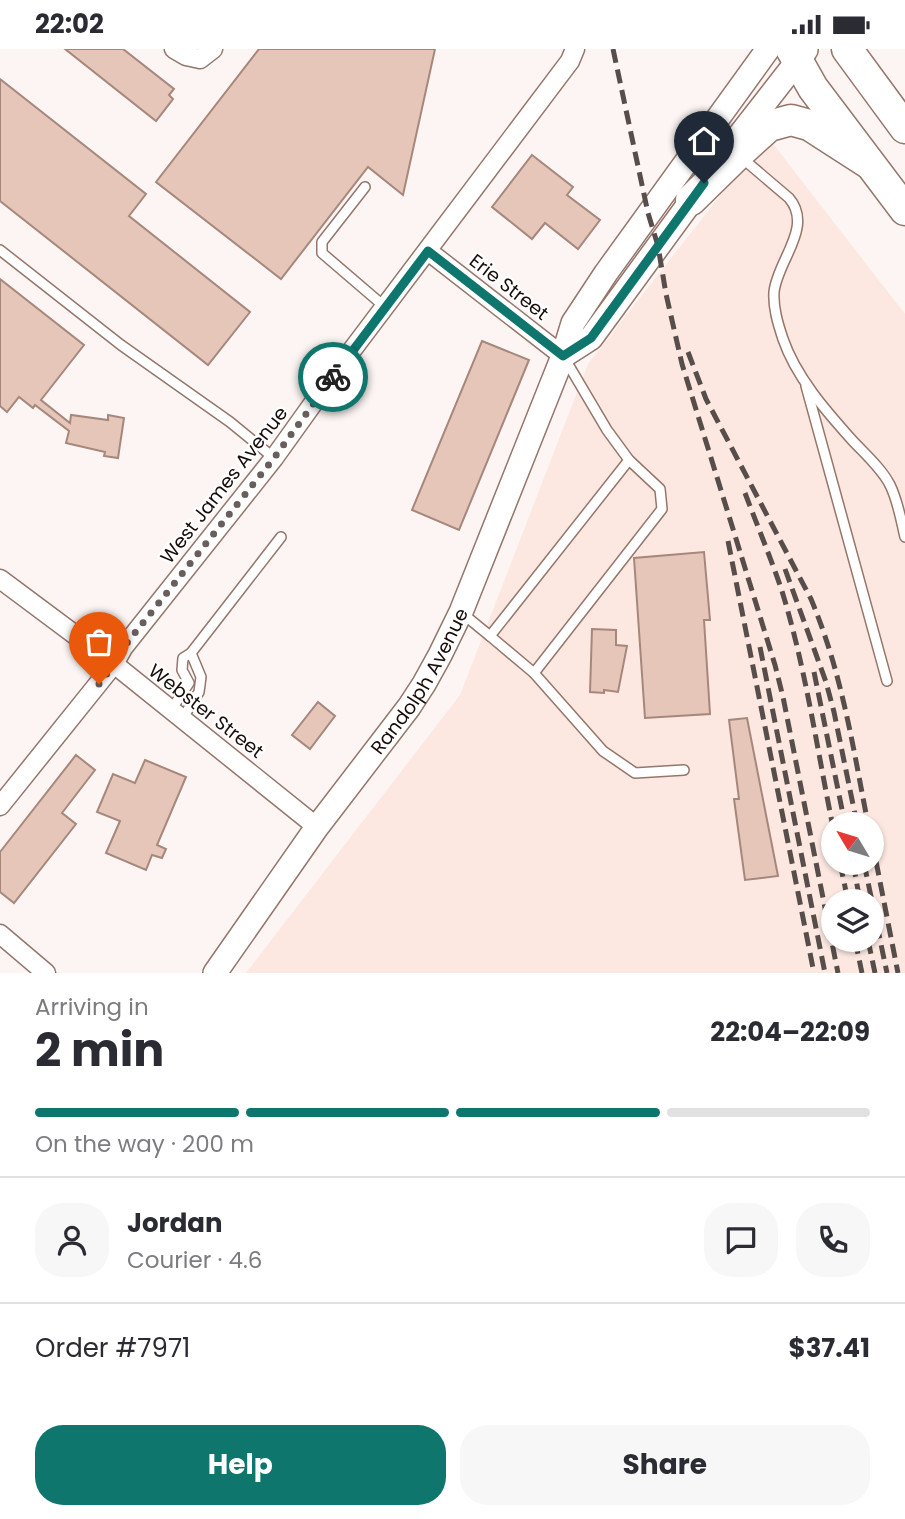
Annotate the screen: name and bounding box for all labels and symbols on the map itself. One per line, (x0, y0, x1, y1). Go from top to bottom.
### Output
pin (674, 111, 734, 183)
street label: Erie Street (464, 247, 554, 327)
courier (298, 342, 368, 412)
street label: West James Avenue (154, 401, 294, 569)
street label: Randolph Avenue (364, 603, 475, 760)
pin (69, 612, 129, 684)
street label: Webster Street (143, 657, 269, 765)
north arrow (821, 812, 884, 875)

